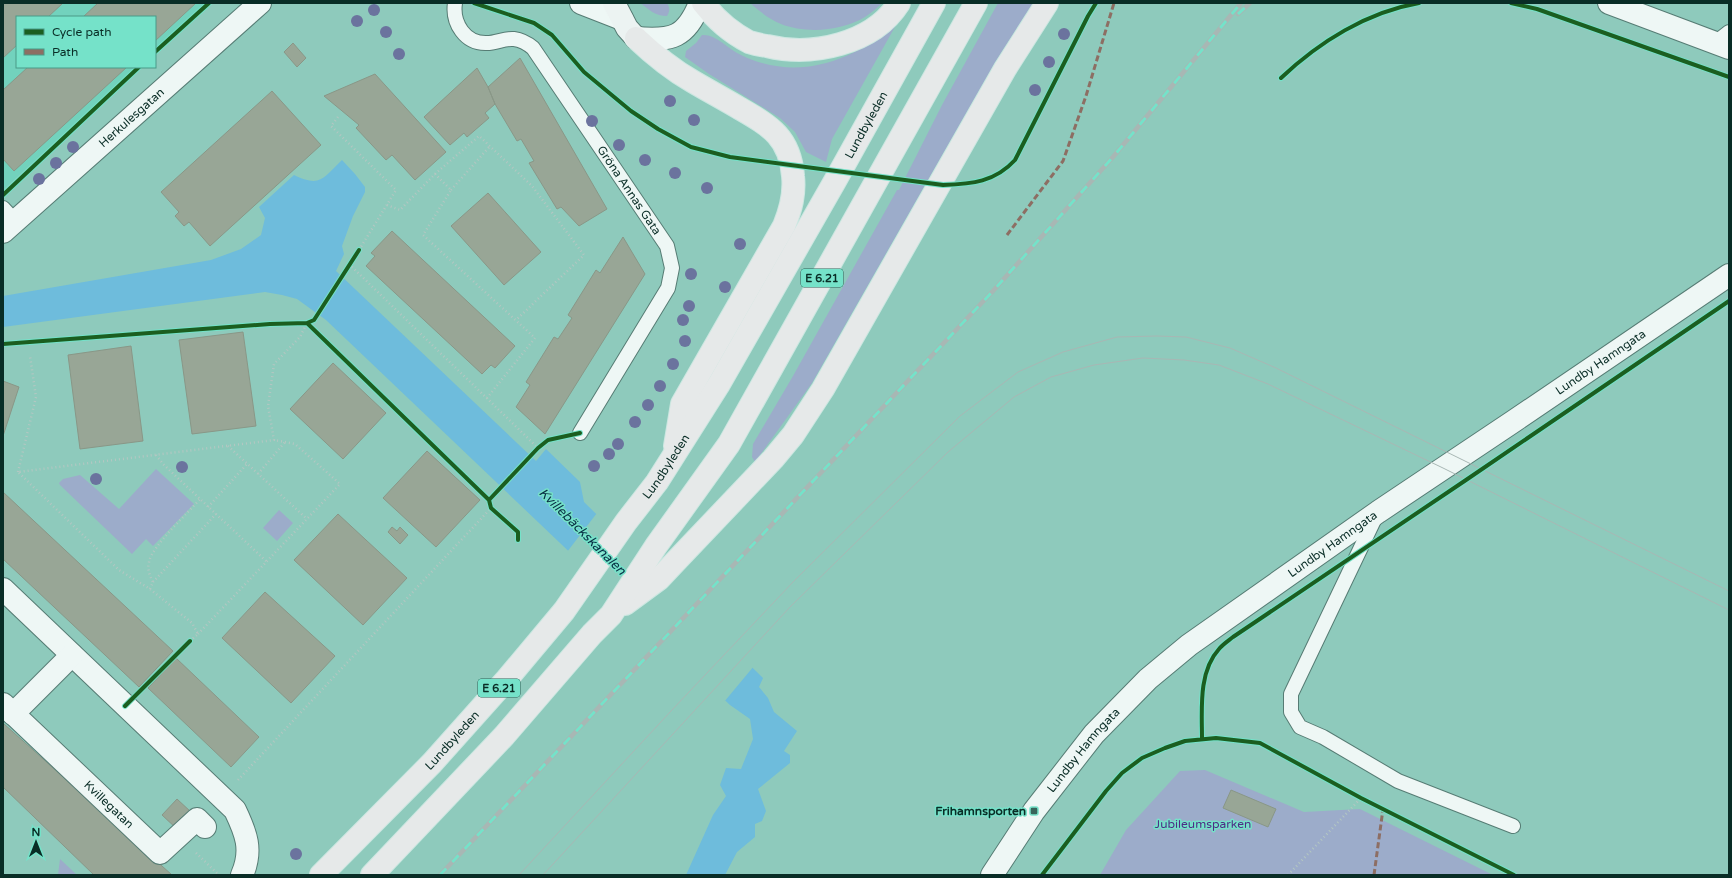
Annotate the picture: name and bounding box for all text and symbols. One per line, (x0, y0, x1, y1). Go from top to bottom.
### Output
legend (16, 16, 156, 68)
text: Cycle path (52, 25, 111, 39)
text: Path (52, 45, 78, 59)
street label: Herkulesgatan (96, 85, 167, 150)
street label: Lundbyleden (842, 89, 890, 161)
street label: Gröna Annas Gata (594, 143, 664, 237)
road number: E 6.21 (801, 269, 843, 287)
street label: Lundby Hamngata (1553, 327, 1648, 398)
street label: Lundbyleden (640, 432, 692, 502)
water label: Kvillebäckskanalen (535, 485, 630, 579)
street label: Lundby Hamngata (1285, 508, 1380, 580)
road number: E 6.21 (478, 679, 520, 697)
street label: Lundby Hamngata (1044, 705, 1123, 795)
street label: Lundbyleden (422, 708, 482, 773)
street label: Kvillegatan (81, 778, 137, 831)
place label: Frihamnsporten (935, 804, 1026, 819)
marker: Frihamnsporten (1029, 806, 1039, 816)
park label: Jubileumsparken (1155, 817, 1251, 831)
north arrow (16, 822, 56, 862)
text: N (32, 826, 40, 839)

